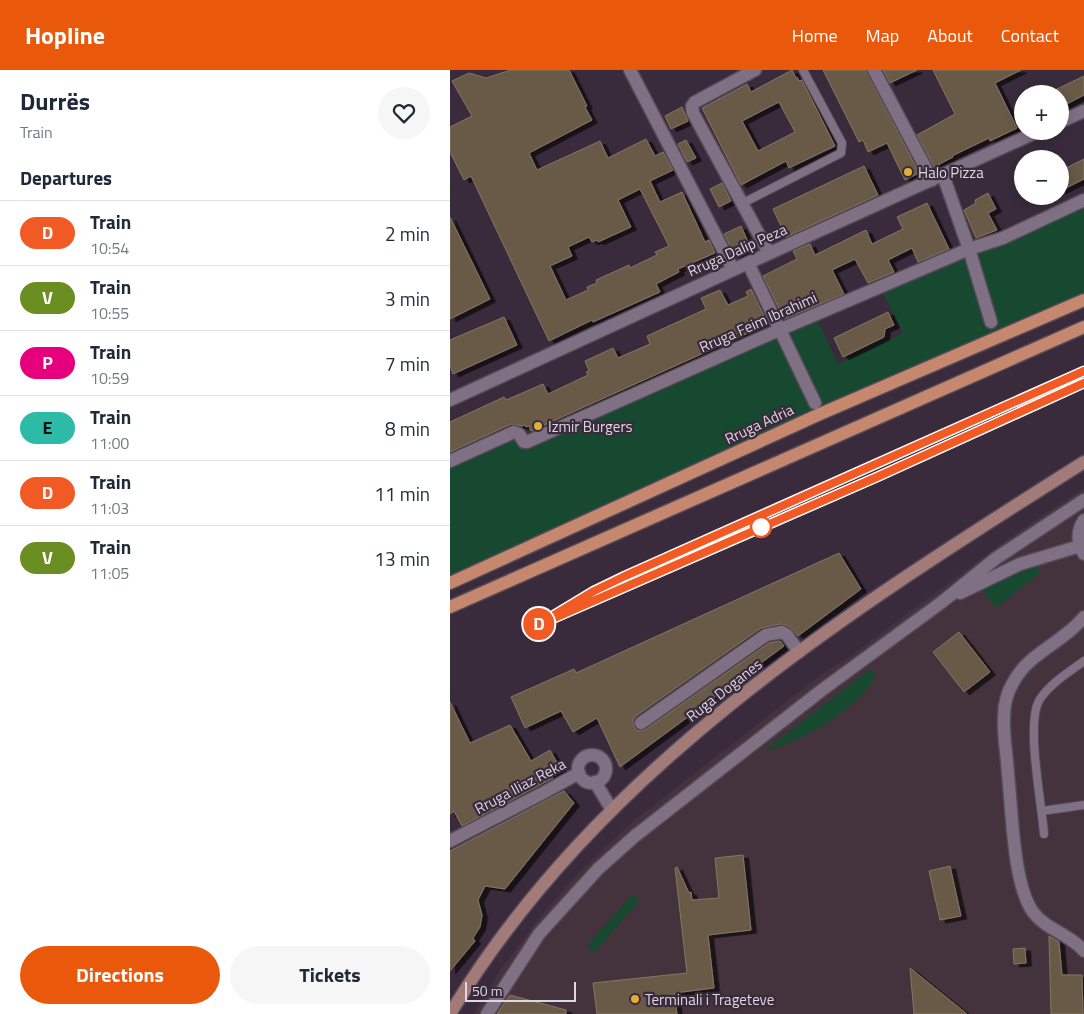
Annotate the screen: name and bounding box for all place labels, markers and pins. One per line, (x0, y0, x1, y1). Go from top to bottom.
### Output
place label: Halo Pizza (918, 161, 984, 184)
marker: Halo Pizza (902, 166, 914, 178)
place label: Izmir Burgers (548, 415, 633, 438)
marker: Izmir Burgers (532, 420, 544, 432)
unlabelled marker (750, 516, 772, 538)
place label: Terminali i Trageteve (645, 988, 774, 1011)
marker: Terminali i Trageteve (629, 993, 641, 1005)

